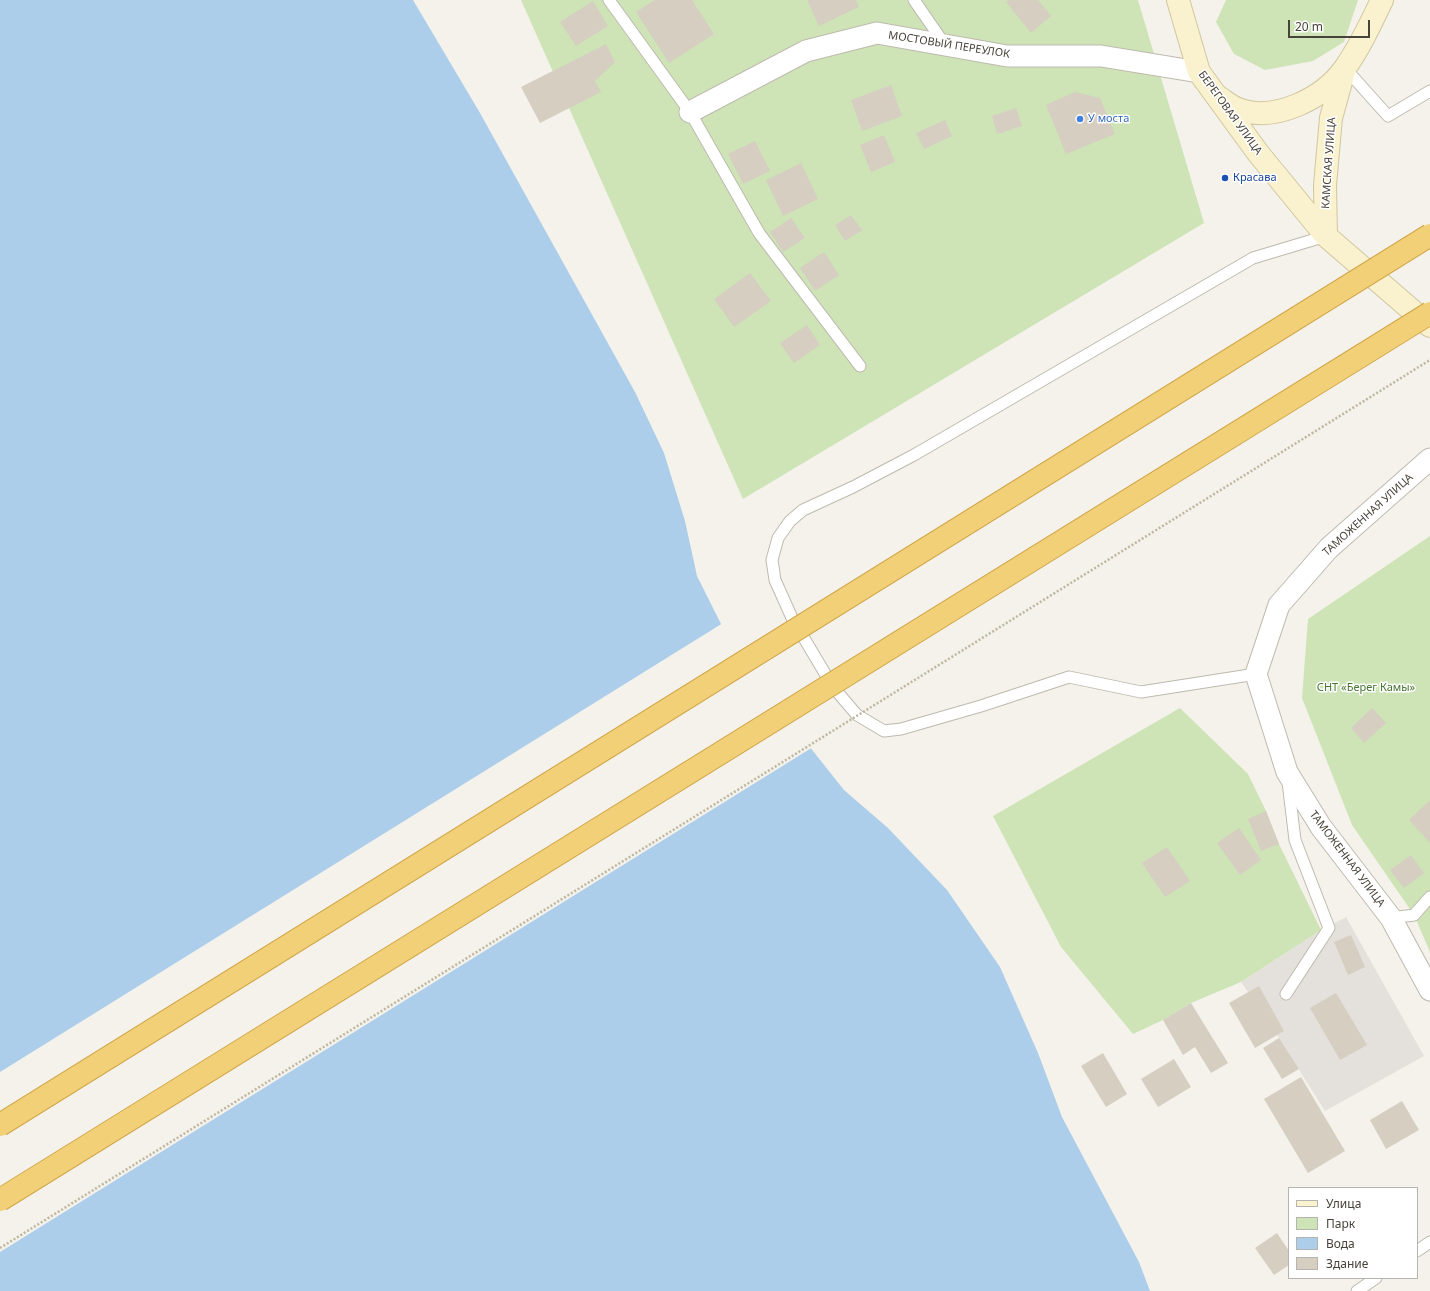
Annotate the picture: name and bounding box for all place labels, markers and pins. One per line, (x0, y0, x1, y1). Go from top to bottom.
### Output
place label: У моста (1088, 112, 1129, 126)
marker: У моста (1075, 114, 1085, 124)
place label: Красава (1233, 171, 1277, 185)
marker: Красава (1220, 173, 1230, 183)

